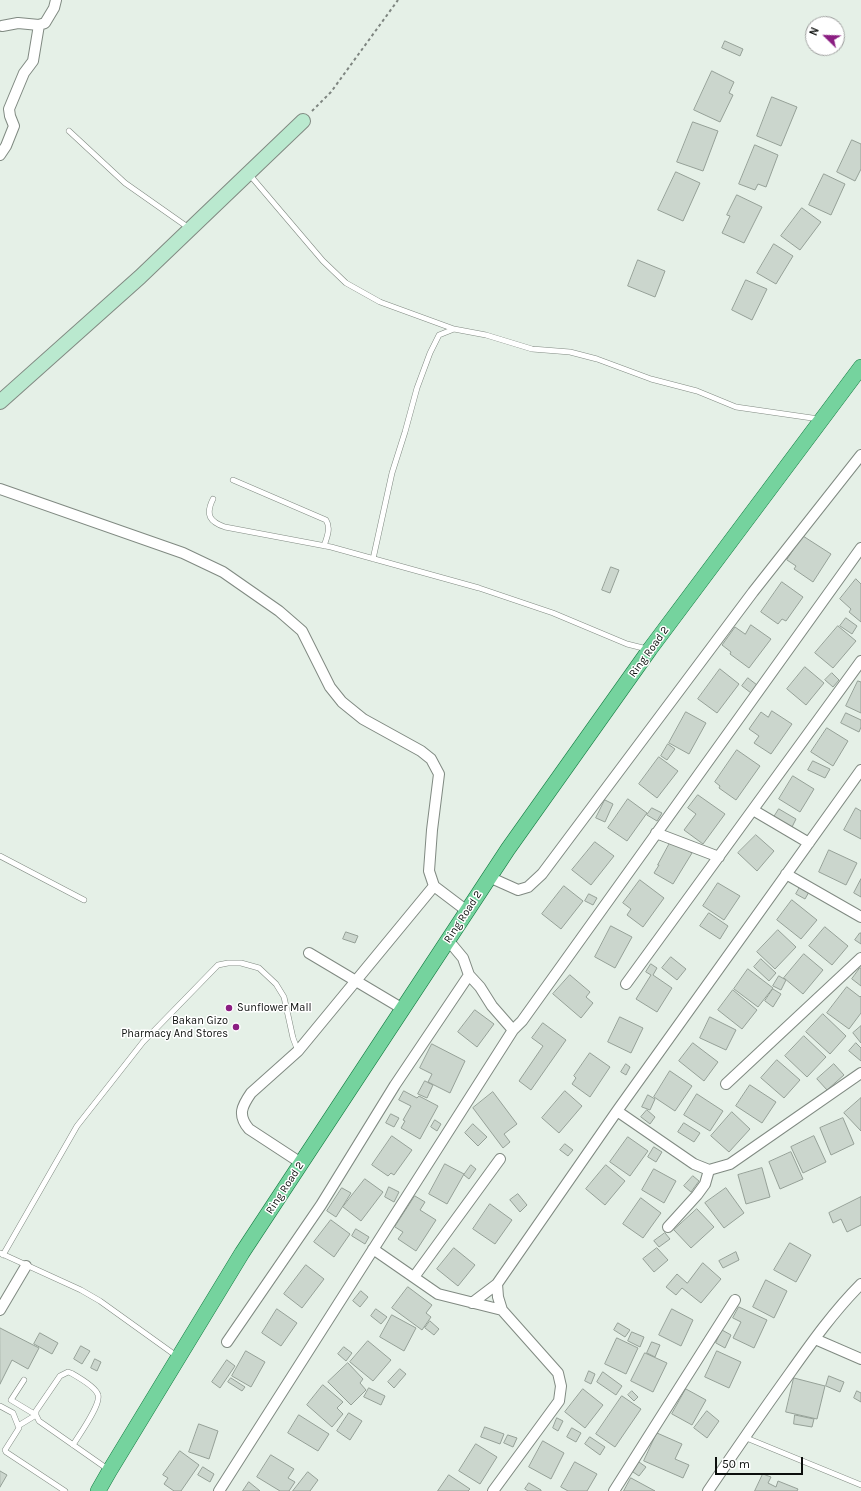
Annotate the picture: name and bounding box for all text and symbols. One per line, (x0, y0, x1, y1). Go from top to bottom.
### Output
north arrow (805, 16, 845, 56)
text: N (807, 25, 822, 38)
street label: Ring Road 2 (626, 624, 672, 680)
street label: Ring Road 2 (441, 888, 485, 946)
place label: Sunflower Mall (237, 1001, 312, 1015)
marker: Sunflower Mall (224, 1003, 234, 1013)
place label: Bakan Gizo Pharmacy And Stores (121, 1014, 228, 1040)
marker: Bakan Gizo Pharmacy And Stores (231, 1022, 241, 1032)
street label: Ring Road 2 (263, 1159, 307, 1217)
scale bar (717, 1449, 805, 1475)
text: 50 m (722, 1457, 750, 1471)

